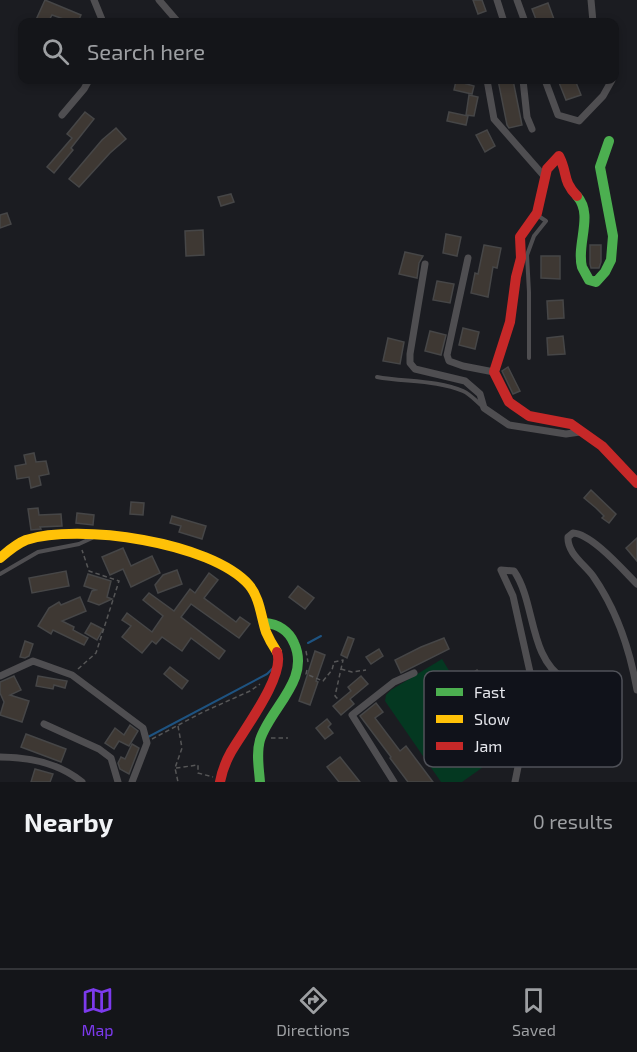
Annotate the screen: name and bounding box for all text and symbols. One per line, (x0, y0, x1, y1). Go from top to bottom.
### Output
search box (18, 18, 619, 84)
icon: search (39, 35, 72, 68)
text: Search here (87, 38, 205, 64)
legend (424, 671, 622, 767)
text: Fast (474, 682, 505, 701)
text: Slow (474, 709, 510, 728)
text: Jam (474, 736, 502, 755)
text: Nearby (24, 806, 113, 837)
text: 0 results (533, 809, 613, 833)
tab: Map (81, 984, 114, 1039)
tab: Directions (276, 984, 350, 1039)
tab: Saved (512, 984, 556, 1039)

